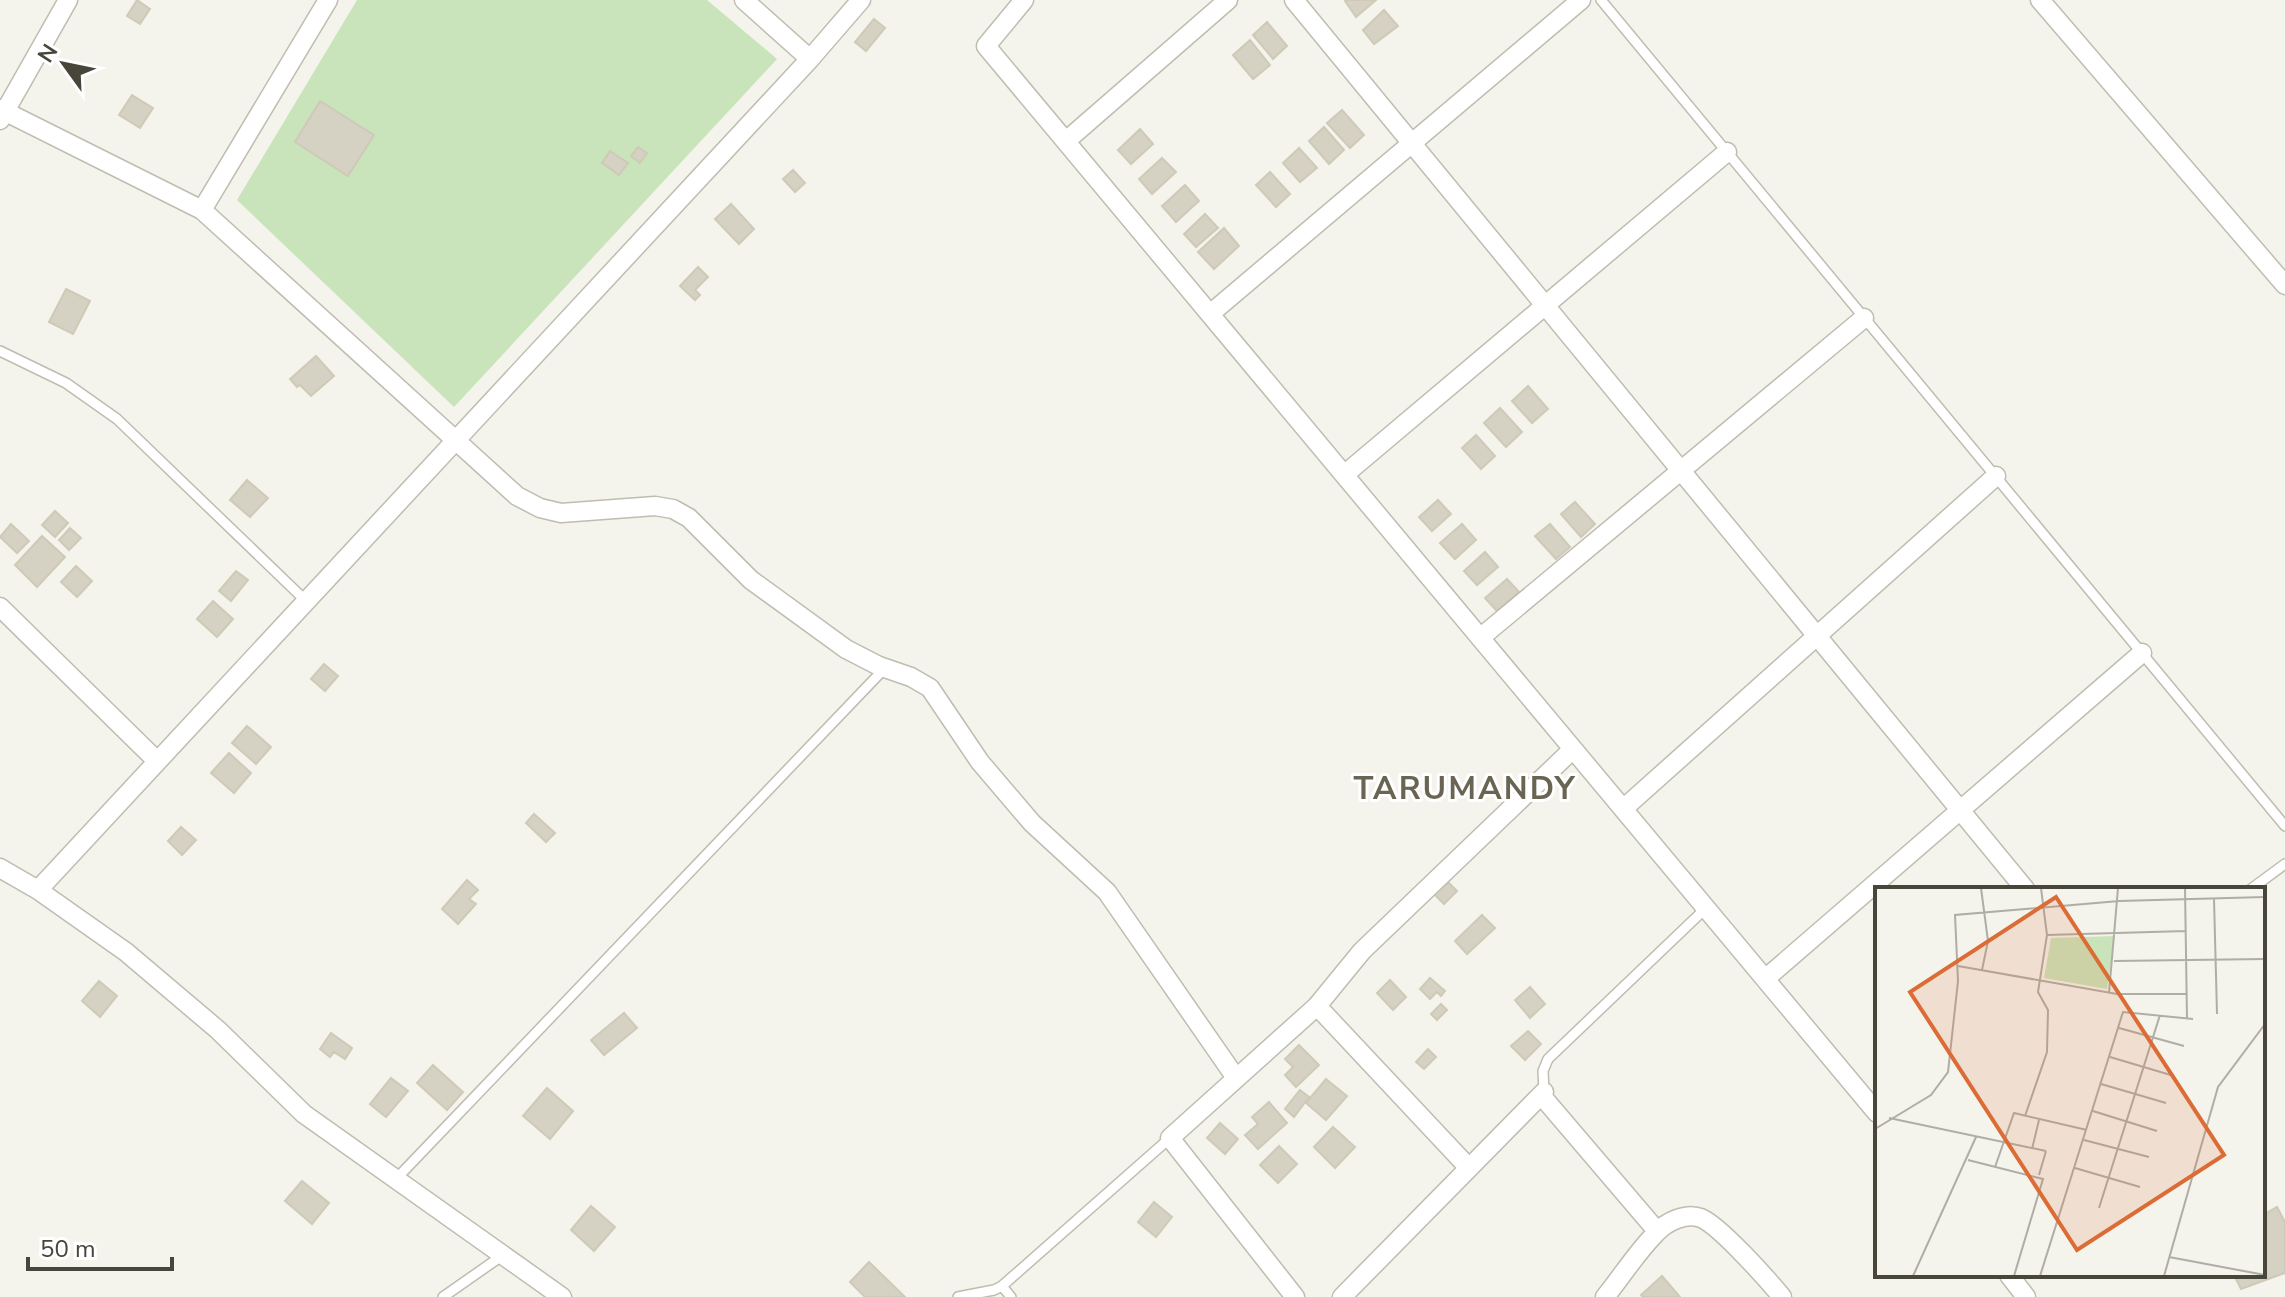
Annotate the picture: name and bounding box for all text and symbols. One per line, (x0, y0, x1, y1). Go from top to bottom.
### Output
north arrow (24, 24, 104, 104)
text: N (31, 39, 65, 69)
district label: TARUMANDY (1353, 767, 1577, 810)
inset map (1875, 887, 2265, 1277)
scale bar (28, 1221, 172, 1271)
text: 50 m (40, 1233, 96, 1265)

